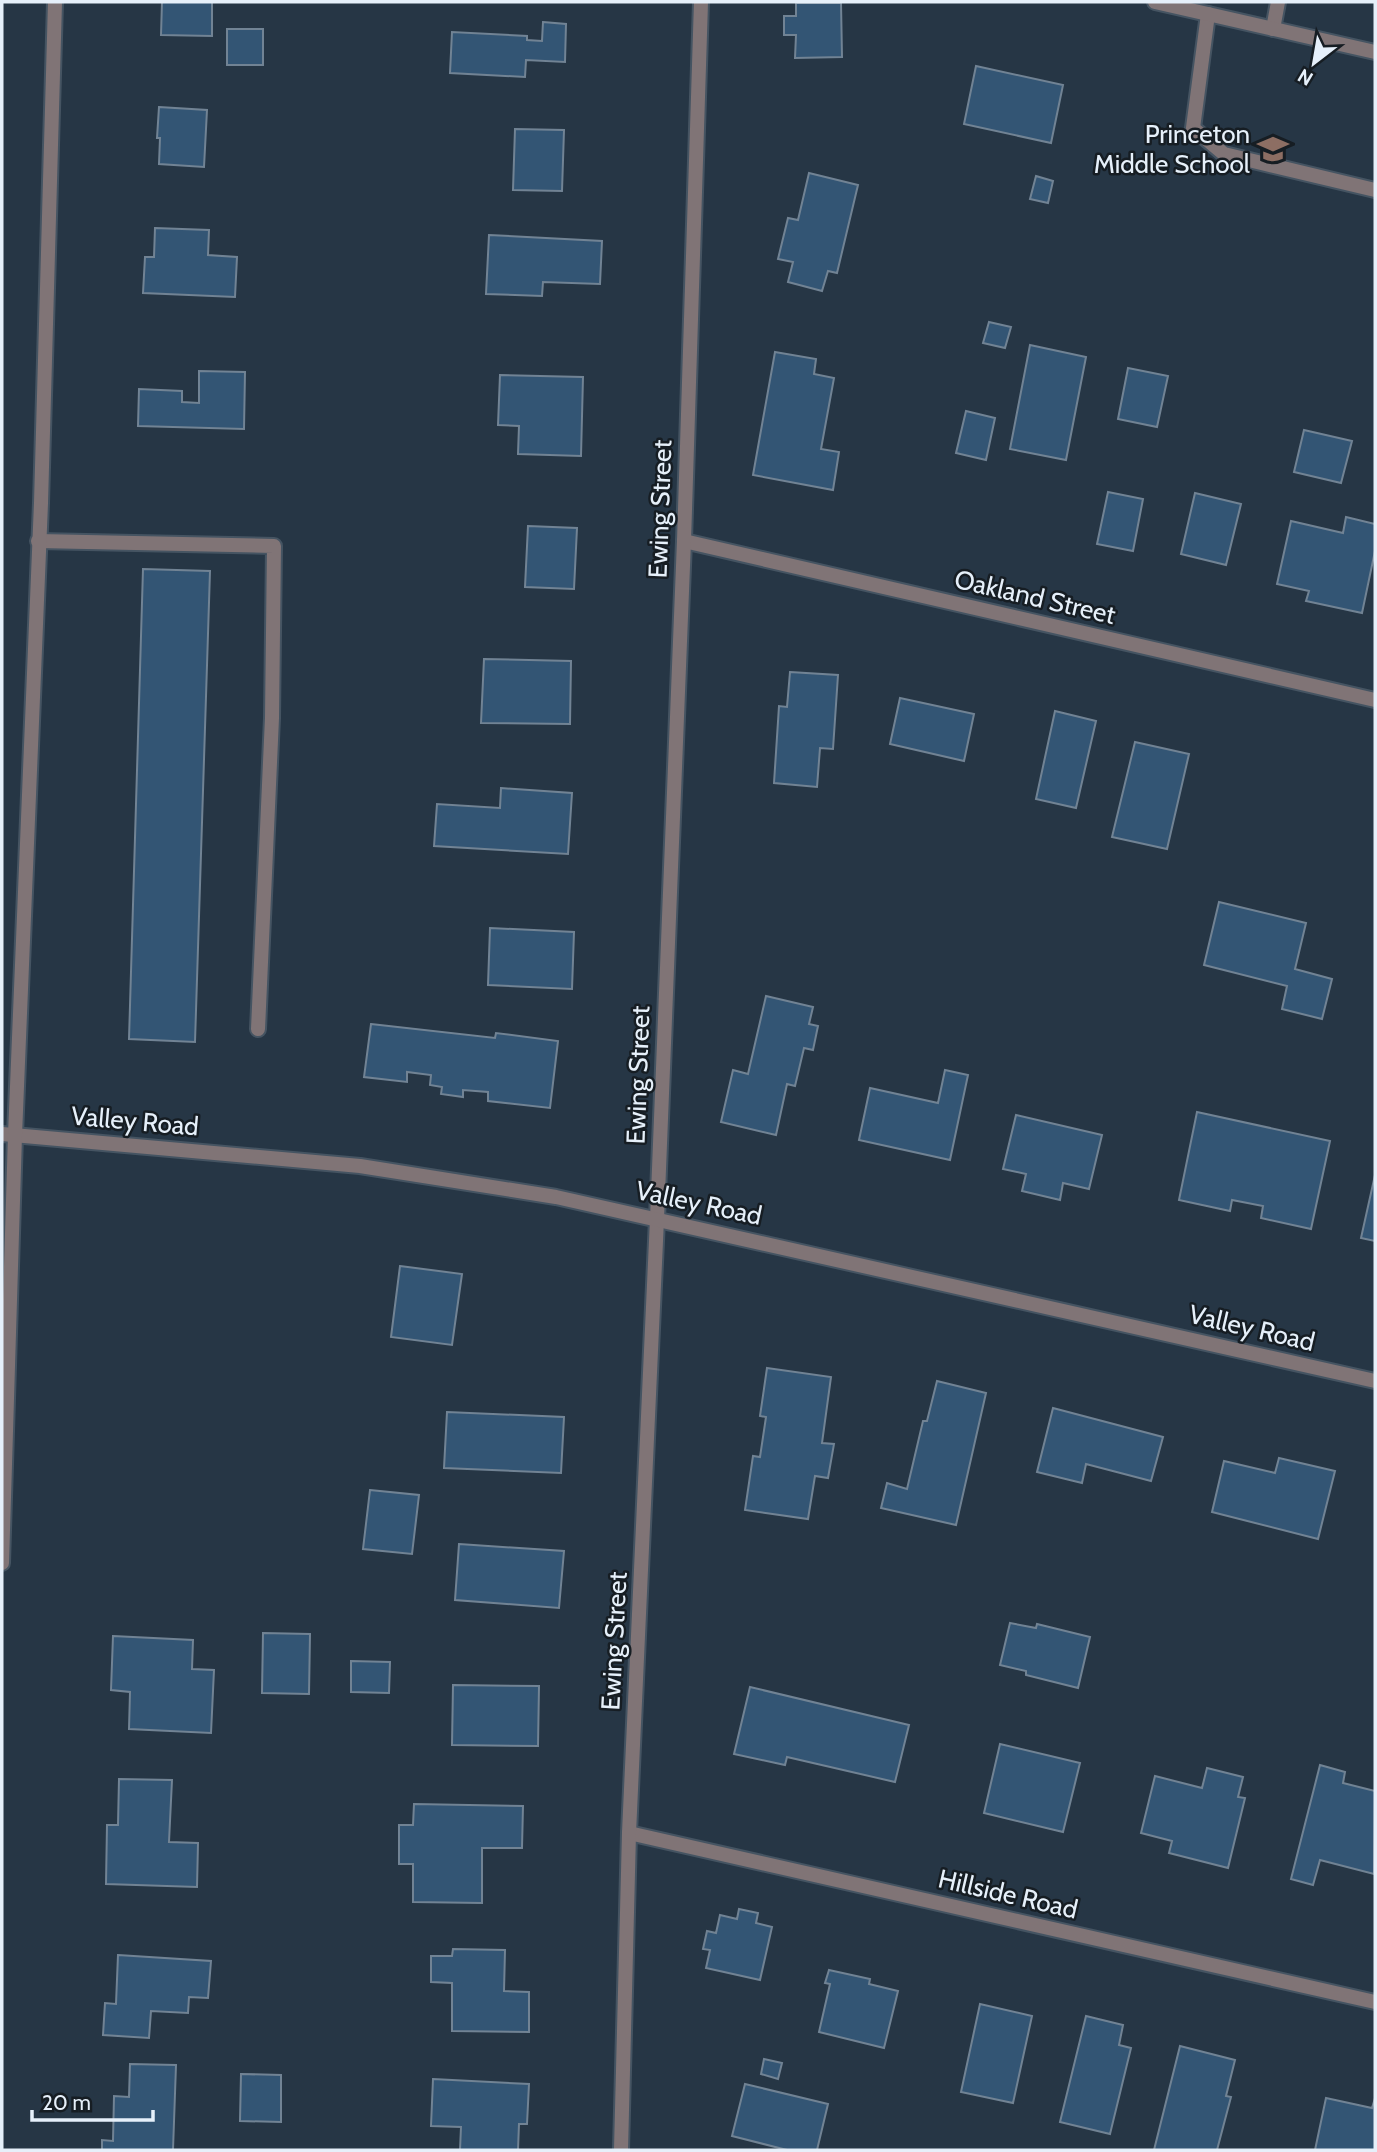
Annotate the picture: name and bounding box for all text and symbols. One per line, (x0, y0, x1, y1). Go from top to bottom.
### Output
north arrow (1279, 28, 1349, 98)
text: N (1294, 64, 1317, 90)
place label: Princeton Middle School (1094, 118, 1250, 180)
school or university icon: Princeton Middle School (1256, 132, 1290, 166)
street label: Ewing Street (642, 439, 678, 579)
street label: Oakland Street (951, 563, 1119, 631)
street label: Ewing Street (620, 1005, 656, 1145)
street label: Valley Road (70, 1099, 200, 1143)
street label: Valley Road (633, 1174, 765, 1232)
street label: Valley Road (1186, 1298, 1318, 1358)
street label: Ewing Street (594, 1571, 634, 1711)
street label: Hillside Road (935, 1862, 1081, 1926)
scale bar (32, 2078, 152, 2122)
text: 20 m (42, 2090, 91, 2115)

